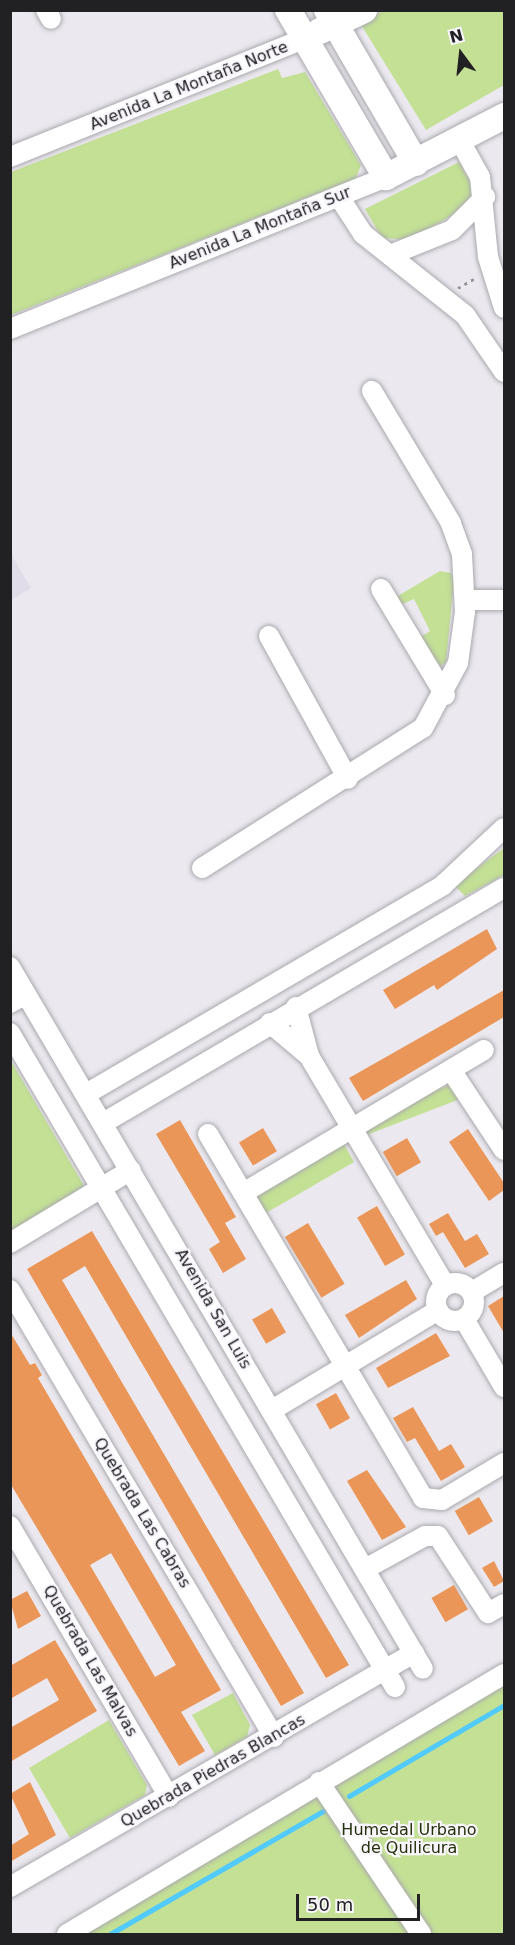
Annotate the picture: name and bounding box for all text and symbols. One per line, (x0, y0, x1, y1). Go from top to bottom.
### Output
north arrow (431, 24, 491, 84)
text: N (447, 25, 465, 47)
street label: Avenida La Montaña Norte (87, 37, 291, 135)
street label: Avenida La Montaña Sur (166, 183, 354, 273)
street label: Avenida San Luis (171, 1245, 255, 1373)
street label: Quebrada Las Cabras (89, 1434, 195, 1592)
street label: Quebrada Las Malvas (39, 1582, 141, 1740)
street label: Quebrada Piedras Blancas (117, 1710, 309, 1832)
park label: Humedal Urbano de Quilicura (341, 1820, 477, 1858)
scale bar (299, 1882, 424, 1920)
text: 50 m (307, 1894, 353, 1915)

